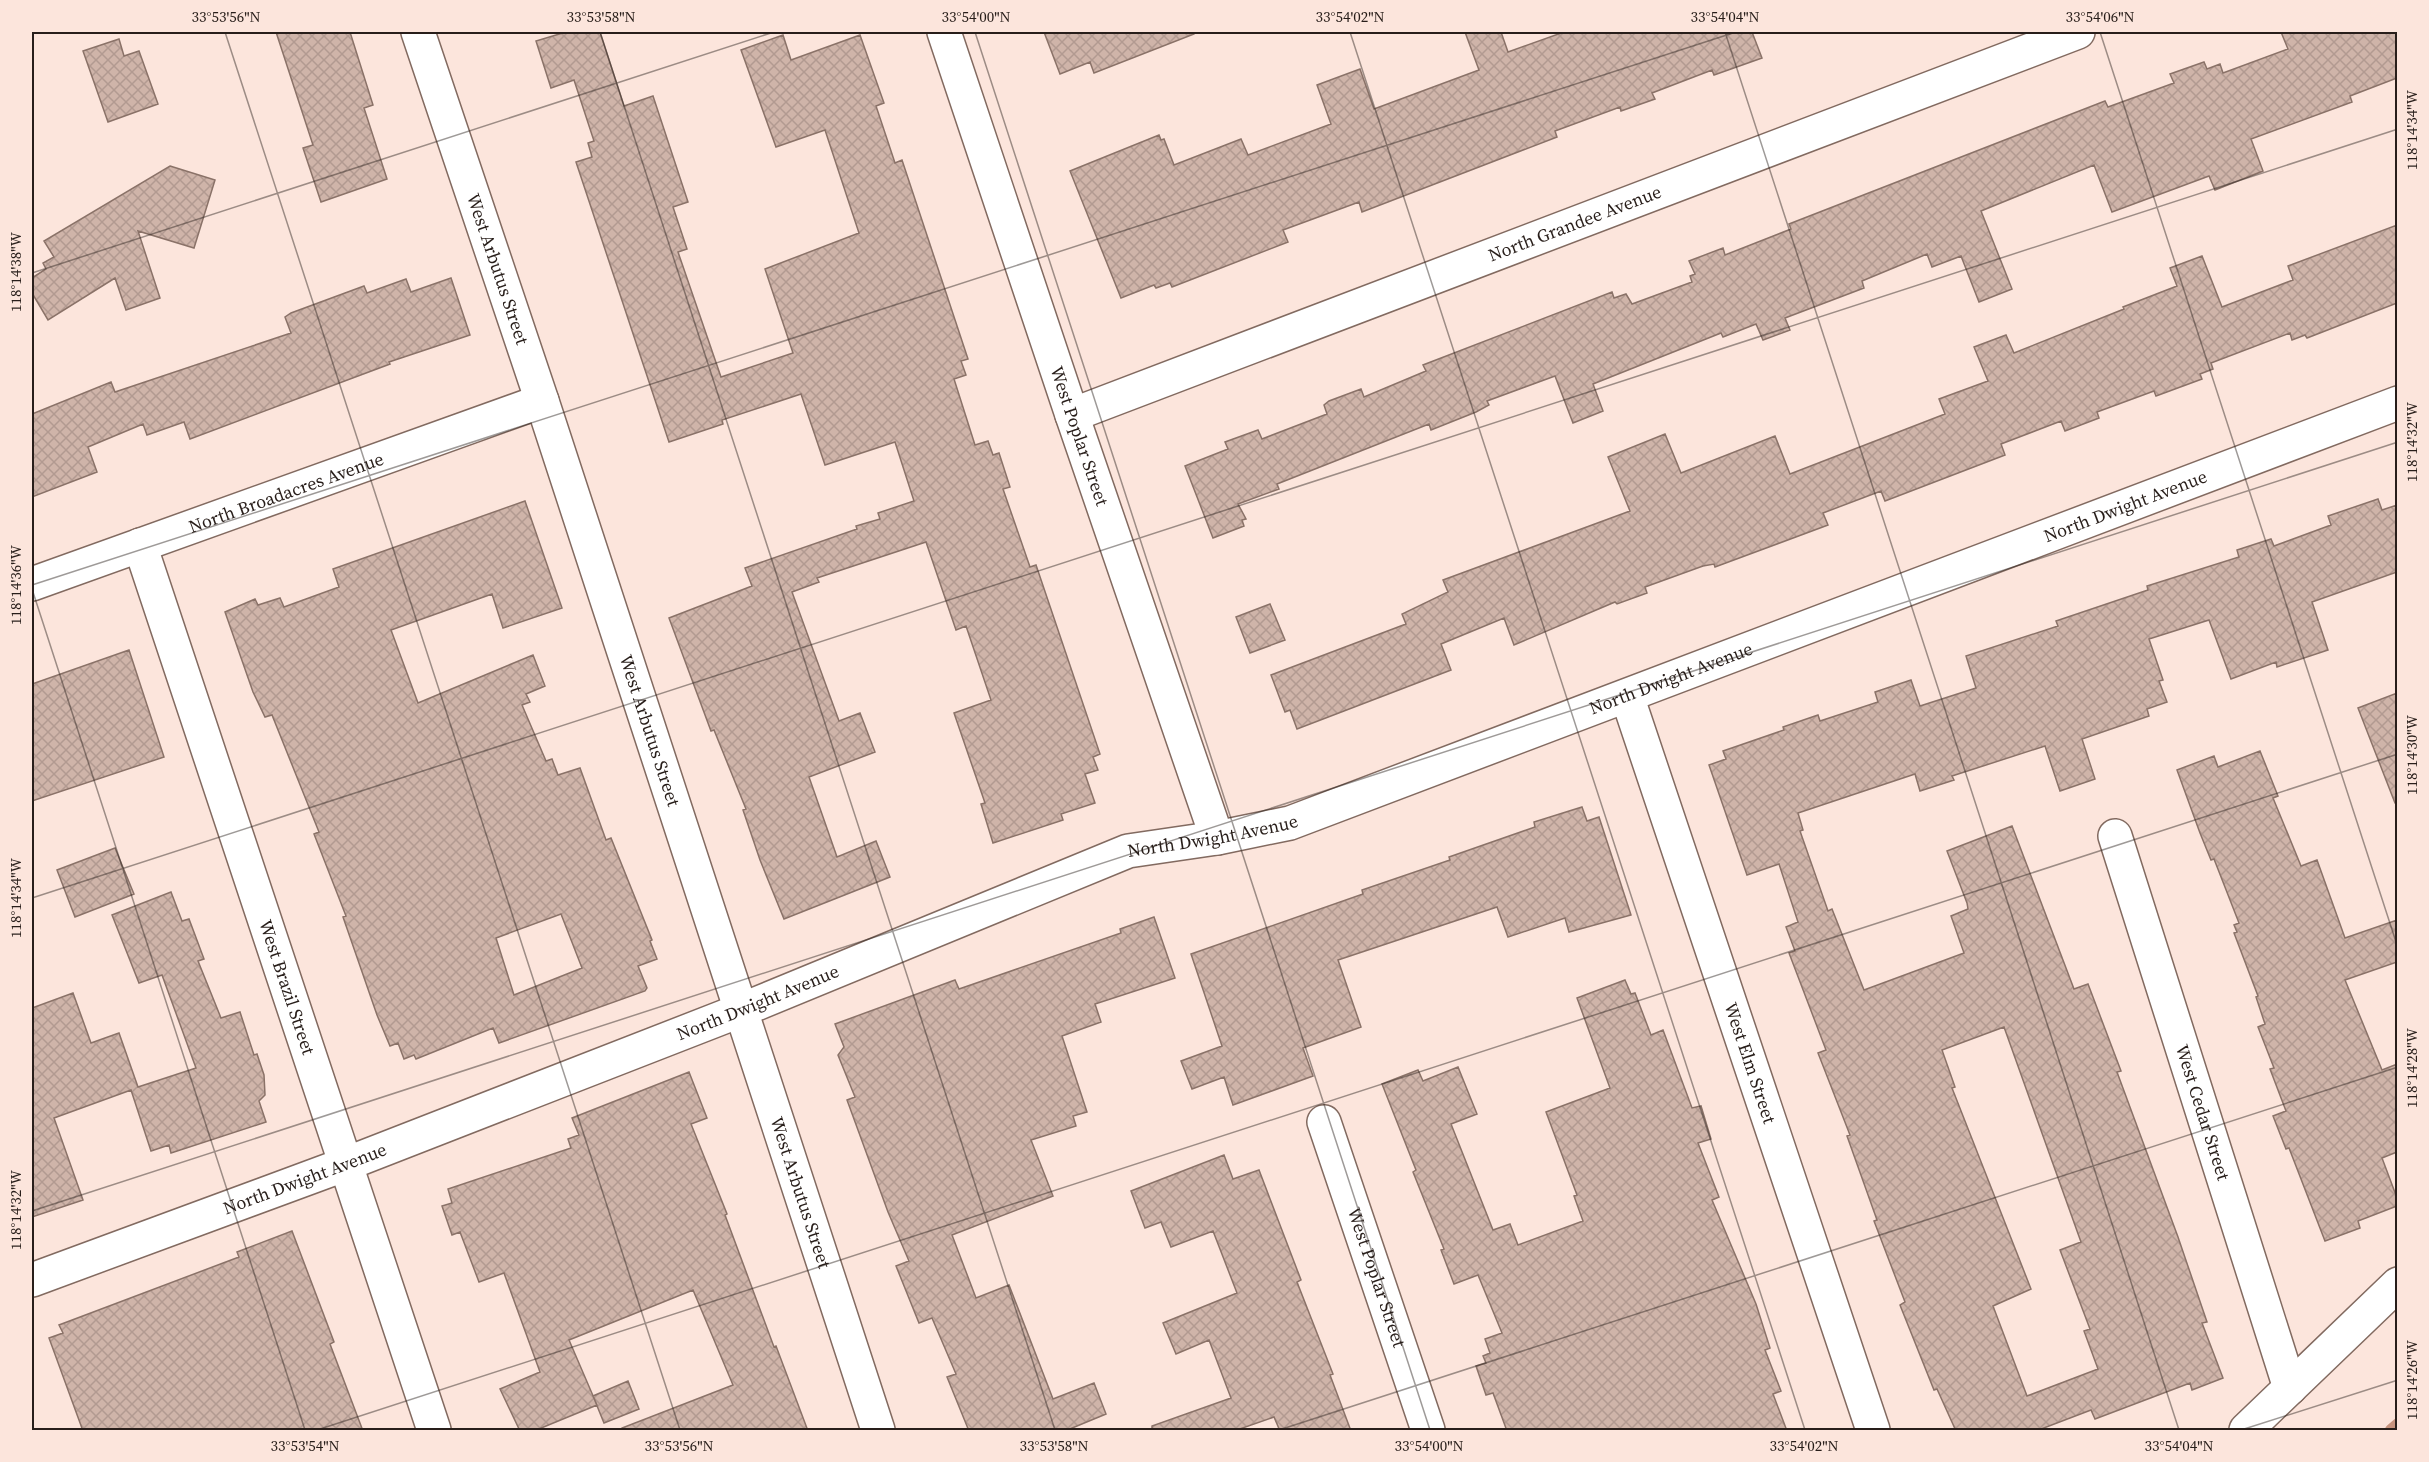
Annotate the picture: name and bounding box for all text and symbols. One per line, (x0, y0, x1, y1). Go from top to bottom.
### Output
text: 33°53'56"N (191, 6, 261, 27)
text: 33°53'58"N (566, 6, 636, 27)
text: 33°54'00"N (941, 6, 1011, 27)
text: 33°54'02"N (1315, 6, 1385, 27)
text: 33°54'04"N (1690, 6, 1760, 27)
text: 33°54'06"N (2065, 6, 2135, 27)
text: 118°14'34"W (2401, 89, 2422, 170)
street label: North Grandee Avenue (1484, 179, 1665, 267)
street label: West Arbutus Street (461, 190, 535, 348)
text: 118°14'38"W (5, 231, 26, 312)
street label: West Poplar Street (1044, 363, 1115, 509)
text: 118°14'32"W (2401, 401, 2422, 482)
street label: North Broadacres Avenue (185, 446, 387, 539)
street label: North Dwight Avenue (2040, 464, 2210, 548)
text: 118°14'36"W (5, 544, 26, 625)
street label: North Dwight Avenue (1586, 636, 1756, 720)
street label: West Arbutus Street (614, 651, 687, 810)
text: 118°14'30"W (2401, 714, 2422, 795)
street label: North Dwight Avenue (1126, 808, 1302, 863)
text: 118°14'34"W (5, 857, 26, 938)
street label: West Brazil Street (253, 916, 321, 1058)
street label: North Dwight Avenue (673, 958, 842, 1046)
street label: West Elm Street (1719, 999, 1782, 1127)
text: 118°14'28"W (2401, 1027, 2422, 1108)
street label: West Cedar Street (2170, 1041, 2236, 1183)
street label: West Arbutus Street (765, 1113, 837, 1272)
street label: North Dwight Avenue (219, 1136, 390, 1220)
text: 118°14'32"W (5, 1169, 26, 1250)
street label: West Poplar Street (1342, 1204, 1412, 1351)
text: 118°14'26"W (2401, 1339, 2422, 1420)
text: 33°53'54"N (270, 1435, 340, 1456)
text: 33°53'56"N (644, 1435, 714, 1456)
text: 33°53'58"N (1019, 1435, 1089, 1456)
text: 33°54'00"N (1394, 1435, 1464, 1456)
text: 33°54'02"N (1769, 1435, 1839, 1456)
text: 33°54'04"N (2144, 1435, 2214, 1456)

